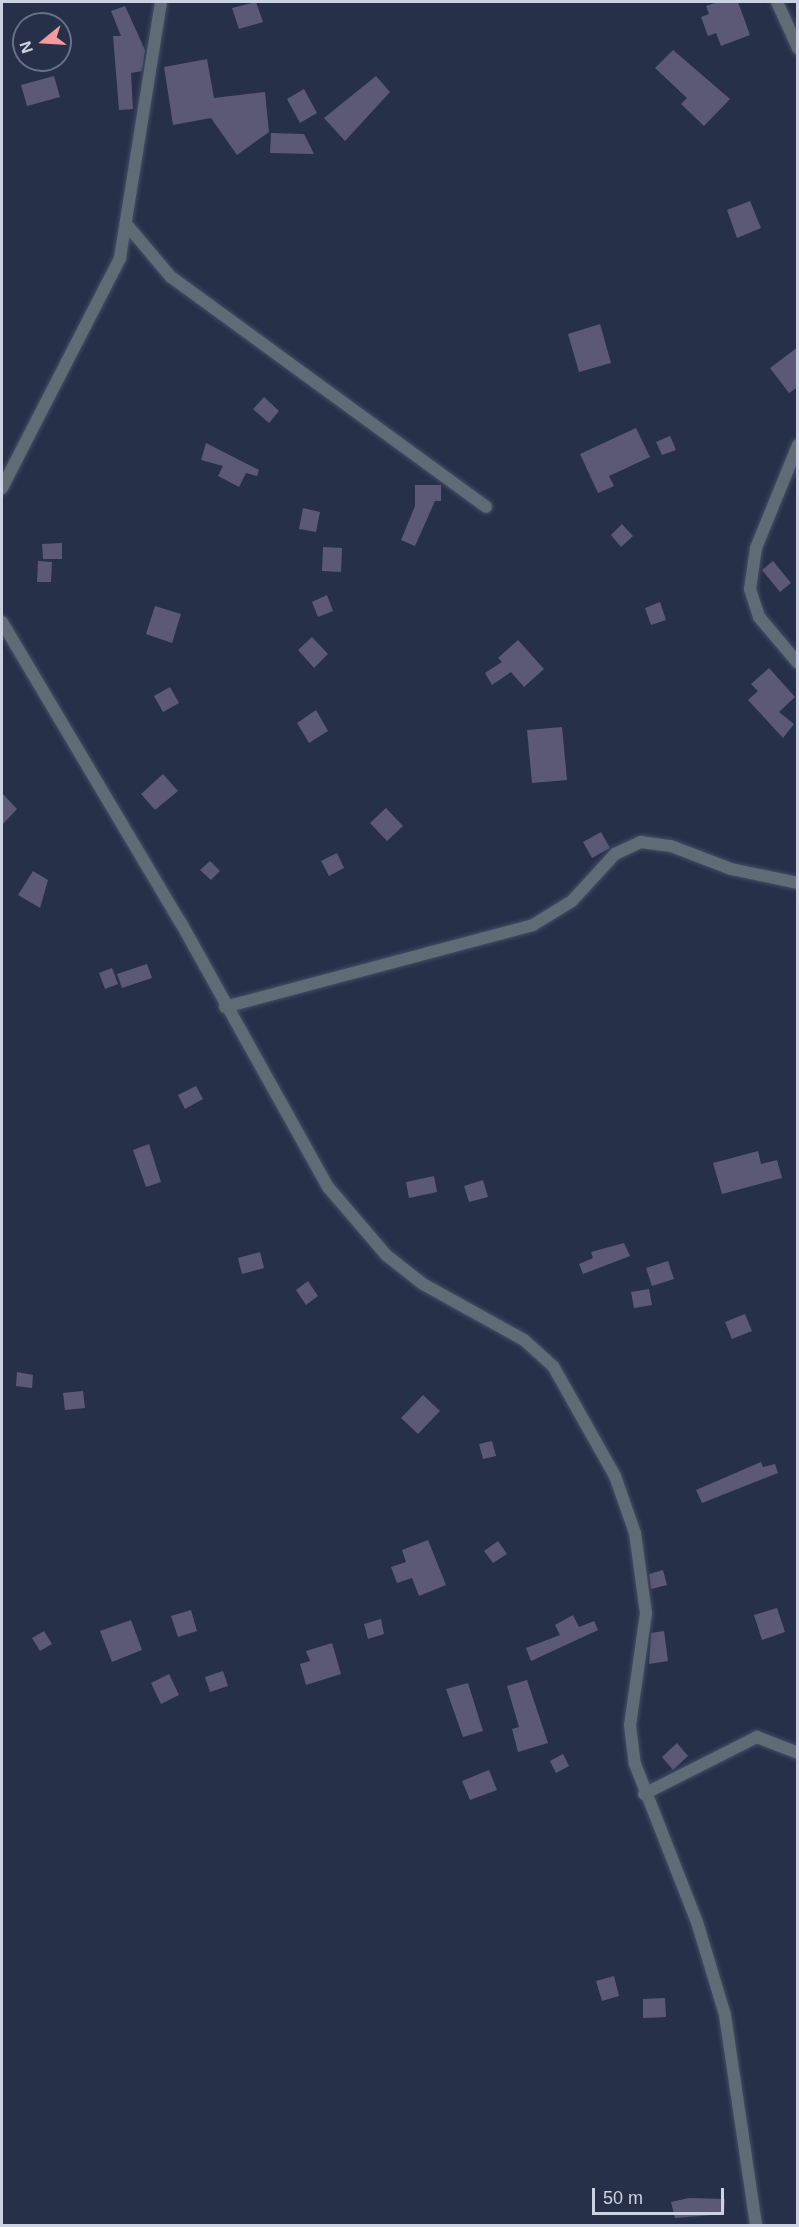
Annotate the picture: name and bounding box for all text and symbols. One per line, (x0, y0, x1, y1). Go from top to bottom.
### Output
north arrow (12, 12, 72, 72)
text: N (16, 39, 36, 55)
scale bar (595, 2176, 727, 2214)
text: 50 m (603, 2188, 643, 2208)

